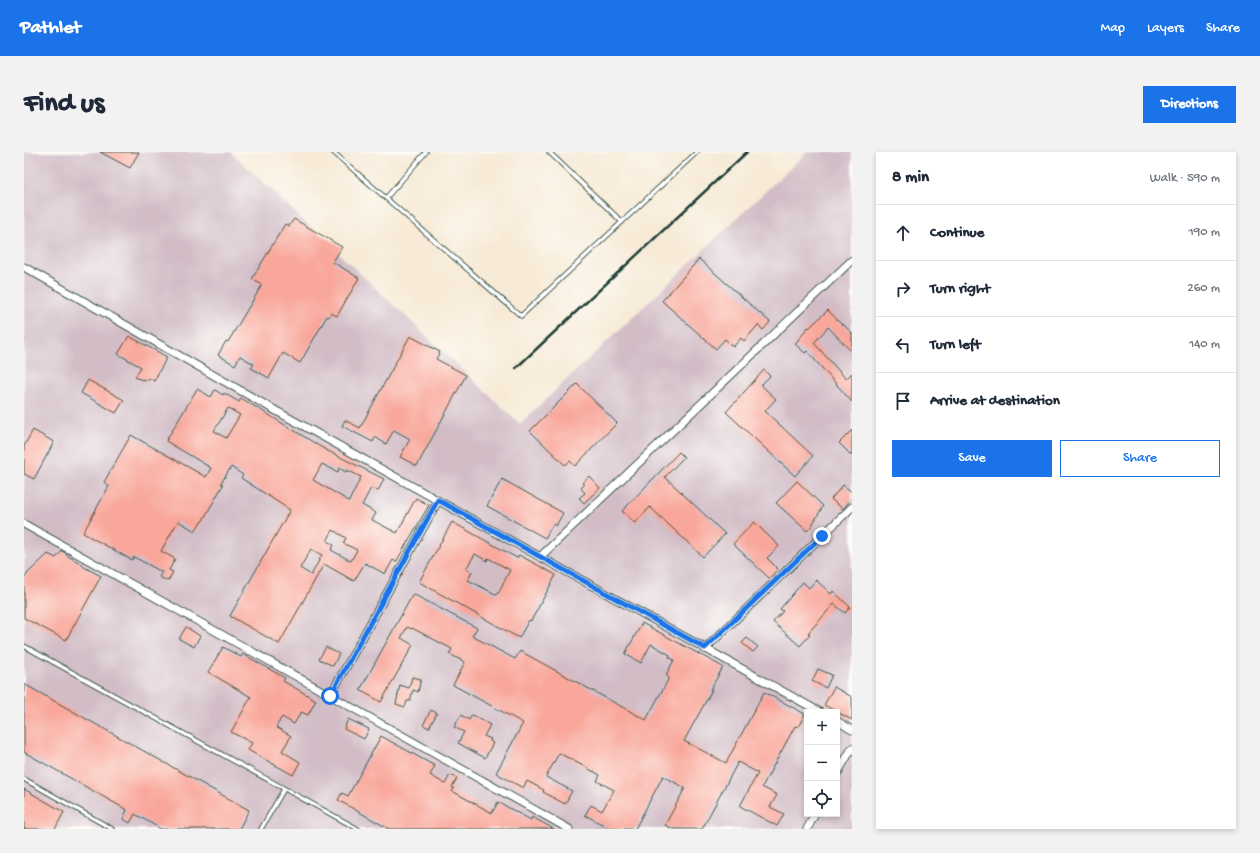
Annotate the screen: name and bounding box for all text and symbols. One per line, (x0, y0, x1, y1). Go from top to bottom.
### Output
text: Pathlet (20, 17, 81, 40)
text: Map (1101, 20, 1125, 37)
text: Layers (1147, 20, 1184, 37)
text: Share (1206, 20, 1240, 37)
button: Directions (1143, 86, 1236, 123)
text: Find us (24, 88, 104, 121)
text: 8 min (892, 168, 929, 188)
text: Walk · 590 m (1150, 171, 1220, 186)
icon: ahead (892, 222, 914, 244)
text: Continue (930, 224, 984, 242)
text: 190 m (1189, 225, 1220, 240)
icon: right (892, 278, 914, 300)
text: Turn right (930, 280, 990, 298)
text: 260 m (1187, 281, 1220, 296)
icon: left (892, 334, 914, 356)
text: Turn left (930, 336, 981, 354)
text: 140 m (1189, 337, 1220, 352)
icon: arrive (892, 390, 914, 412)
text: Arrive at destination (930, 392, 1060, 410)
button: Save (892, 440, 1052, 477)
button: Share (1060, 440, 1220, 477)
route end (813, 527, 831, 545)
route start (321, 687, 339, 705)
map controls (804, 709, 840, 817)
button: + (804, 709, 840, 745)
button: − (804, 745, 840, 781)
button: locate (804, 781, 840, 817)

